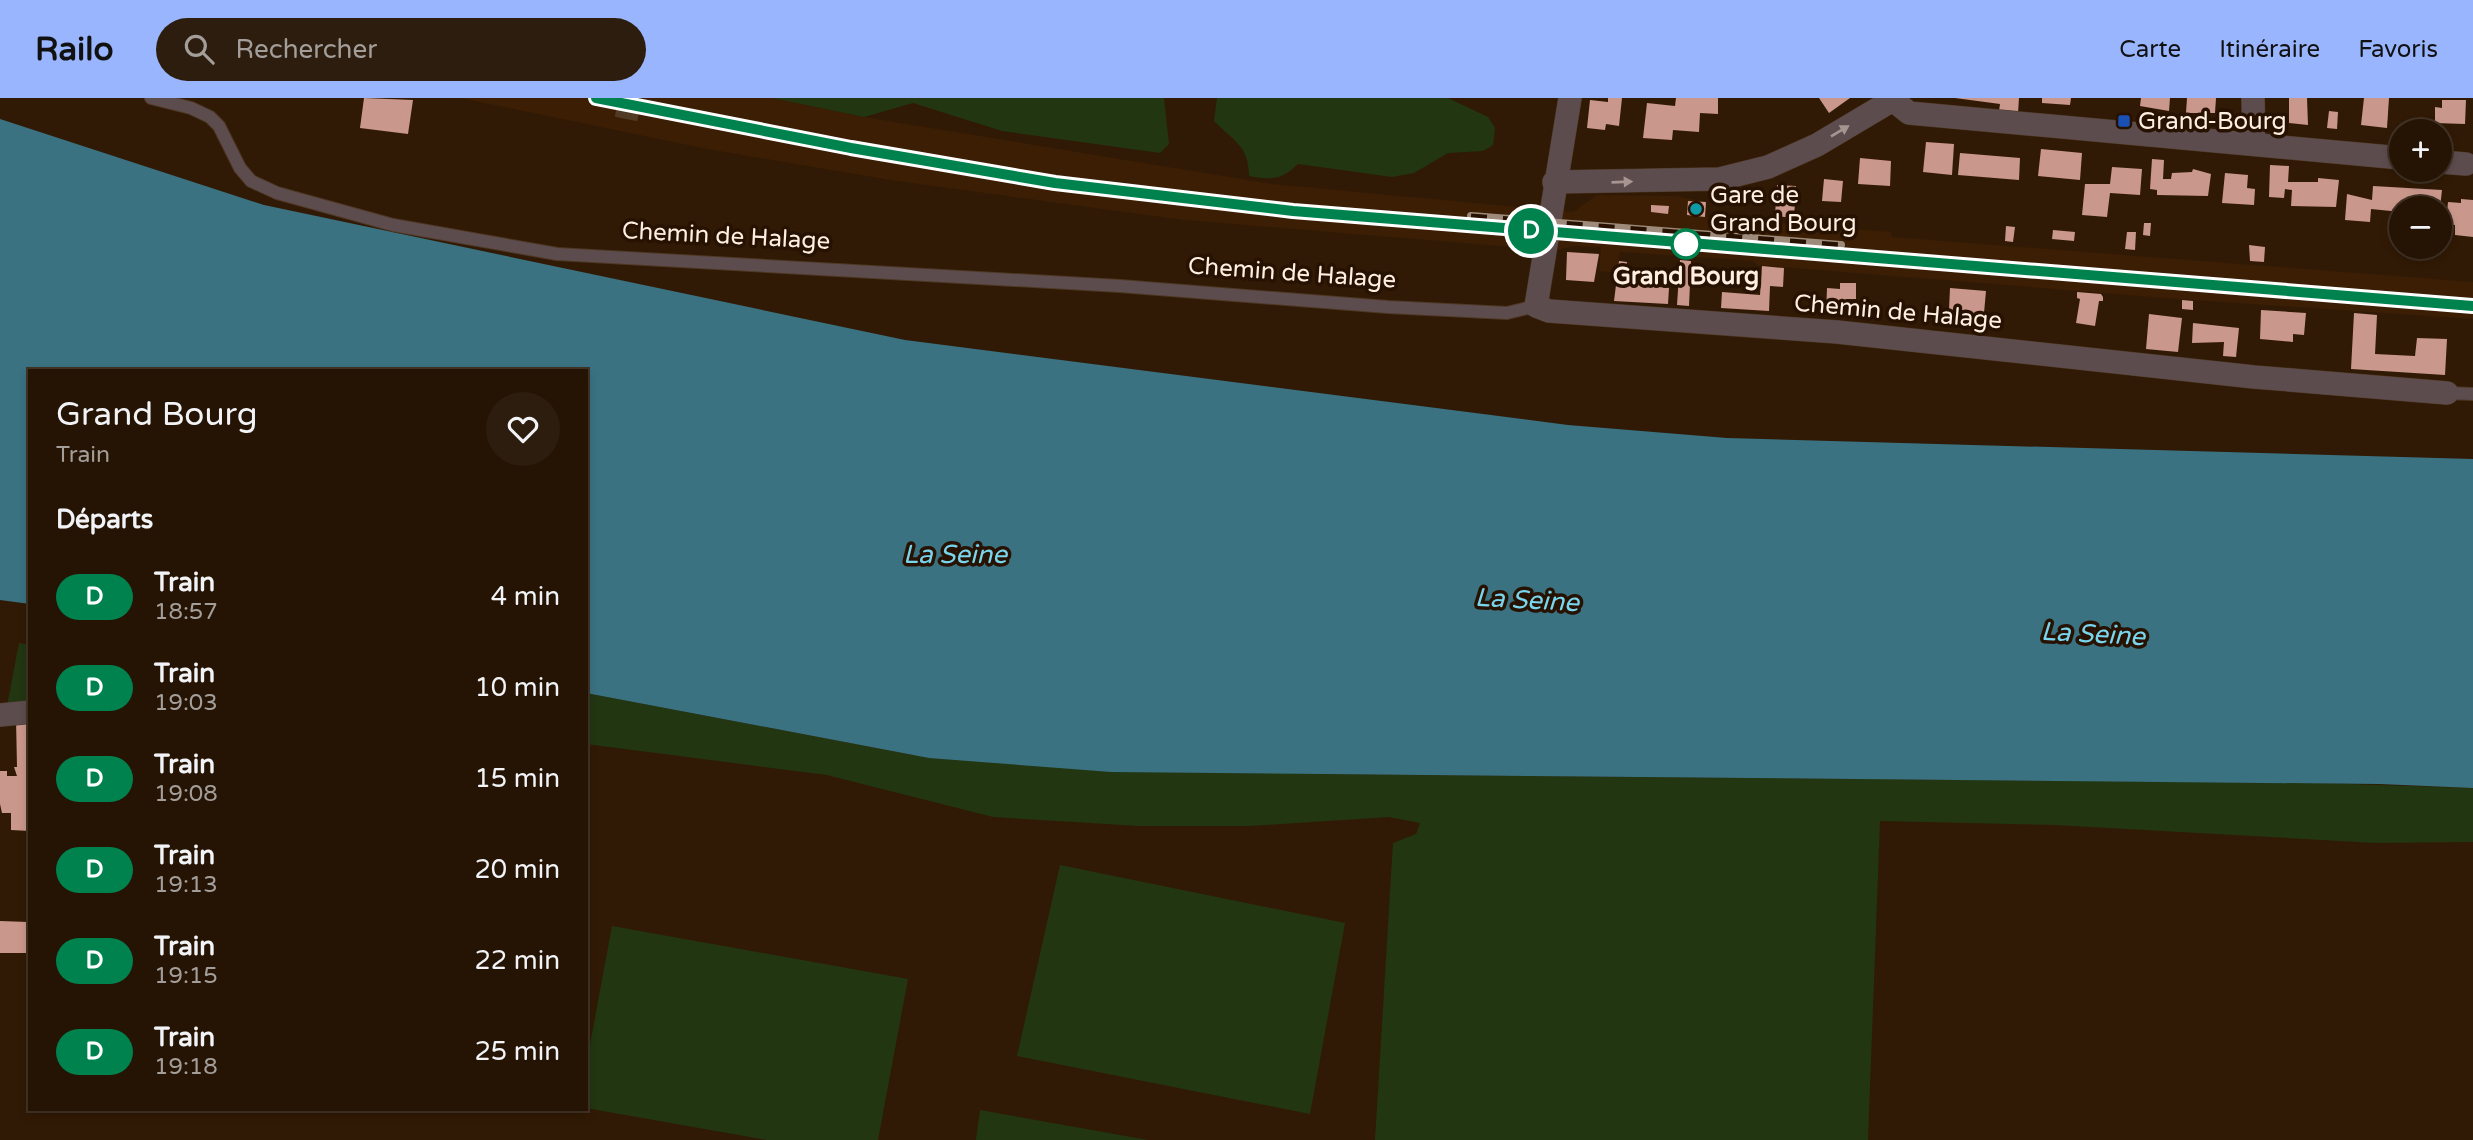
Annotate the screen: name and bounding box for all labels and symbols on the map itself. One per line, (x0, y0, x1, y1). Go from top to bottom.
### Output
place label: Grand-Bourg (2138, 107, 2287, 136)
marker: Grand-Bourg (2116, 113, 2132, 129)
one-way arrow (1831, 125, 1850, 138)
one-way arrow (1612, 176, 1634, 187)
place label: Gare de Grand Bourg (1710, 181, 1857, 238)
marker: Gare de Grand Bourg (1688, 201, 1704, 217)
line badge: D (1508, 208, 1554, 254)
street label: Chemin de Halage (621, 216, 831, 256)
marker: Grand Bourg (1671, 229, 1701, 259)
street label: Chemin de Halage (1187, 251, 1397, 295)
place label: Grand Bourg (1613, 262, 1759, 291)
street label: Chemin de Halage (1793, 288, 2003, 336)
water label: La Seine (903, 539, 1008, 570)
water label: La Seine (1474, 582, 1581, 618)
water label: La Seine (2040, 616, 2147, 652)

